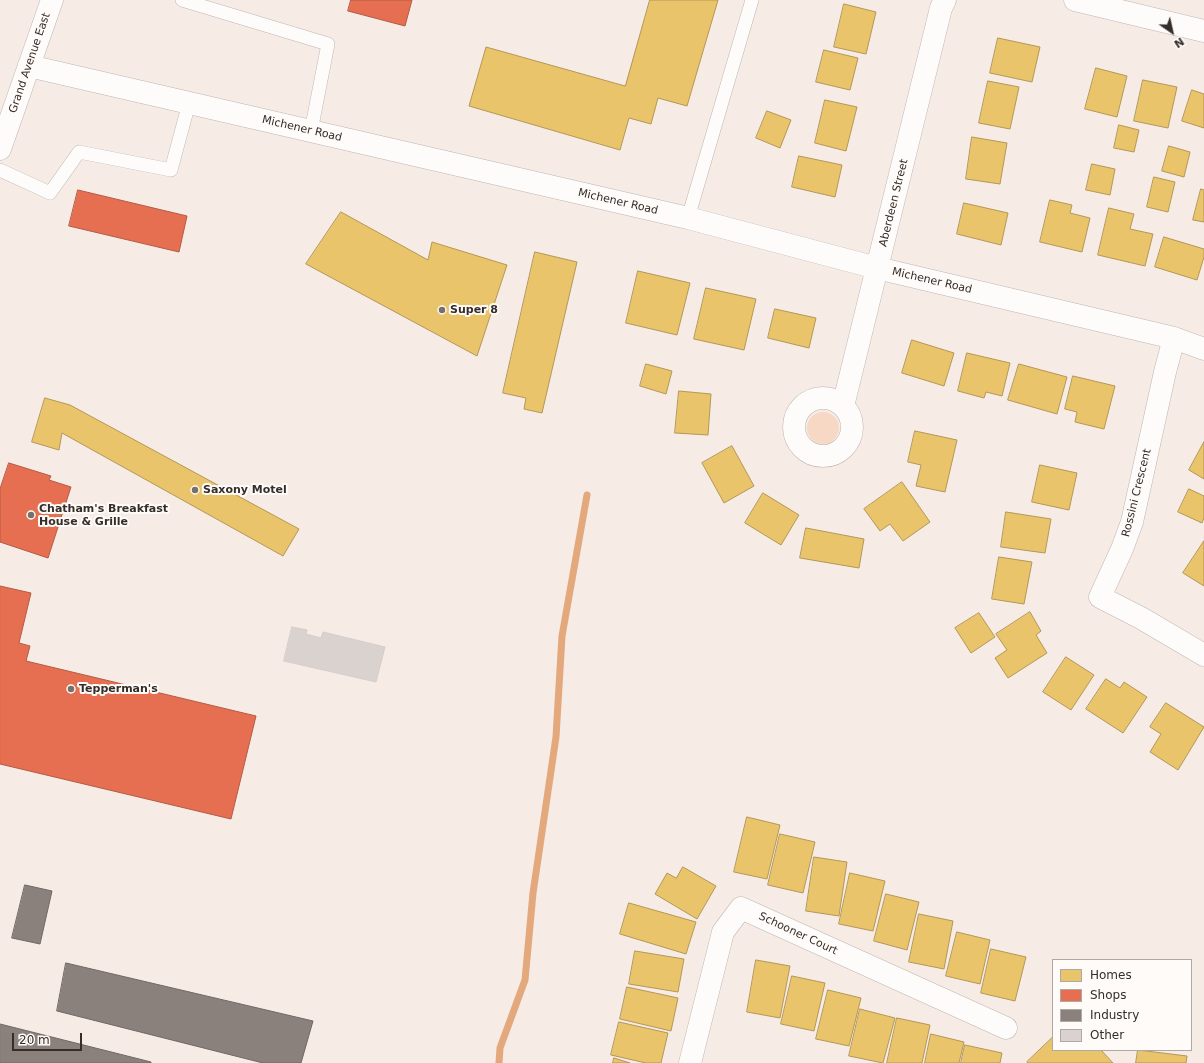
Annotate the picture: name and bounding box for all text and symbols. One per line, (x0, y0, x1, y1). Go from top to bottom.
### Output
street label: Grand Avenue East (7, 11, 53, 115)
north arrow (1152, 12, 1192, 52)
text: N (1172, 34, 1186, 50)
street label: Michener Road (261, 113, 343, 145)
street label: Aberdeen Street (877, 158, 911, 248)
street label: Michener Road (577, 186, 659, 218)
street label: Michener Road (891, 265, 973, 297)
place label: Super 8 (450, 303, 498, 317)
marker: Super 8 (437, 305, 447, 315)
street label: Rossini Crescent (1120, 448, 1154, 538)
place label: Saxony Motel (203, 483, 287, 497)
marker: Saxony Motel (190, 485, 200, 495)
place label: Chatham's Breakfast House & Grille (39, 502, 168, 528)
marker: Chatham's Breakfast House & Grille (26, 510, 36, 520)
place label: Tepperman's (79, 682, 158, 696)
marker: Tepperman's (66, 684, 76, 694)
street label: Schooner Court (756, 910, 840, 958)
legend (1052, 959, 1192, 1051)
text: Homes (1090, 968, 1132, 982)
text: Shops (1090, 988, 1126, 1002)
text: Industry (1090, 1008, 1139, 1022)
scale bar (14, 1025, 84, 1051)
text: Other (1090, 1028, 1124, 1042)
text: 20 m (19, 1033, 50, 1047)

